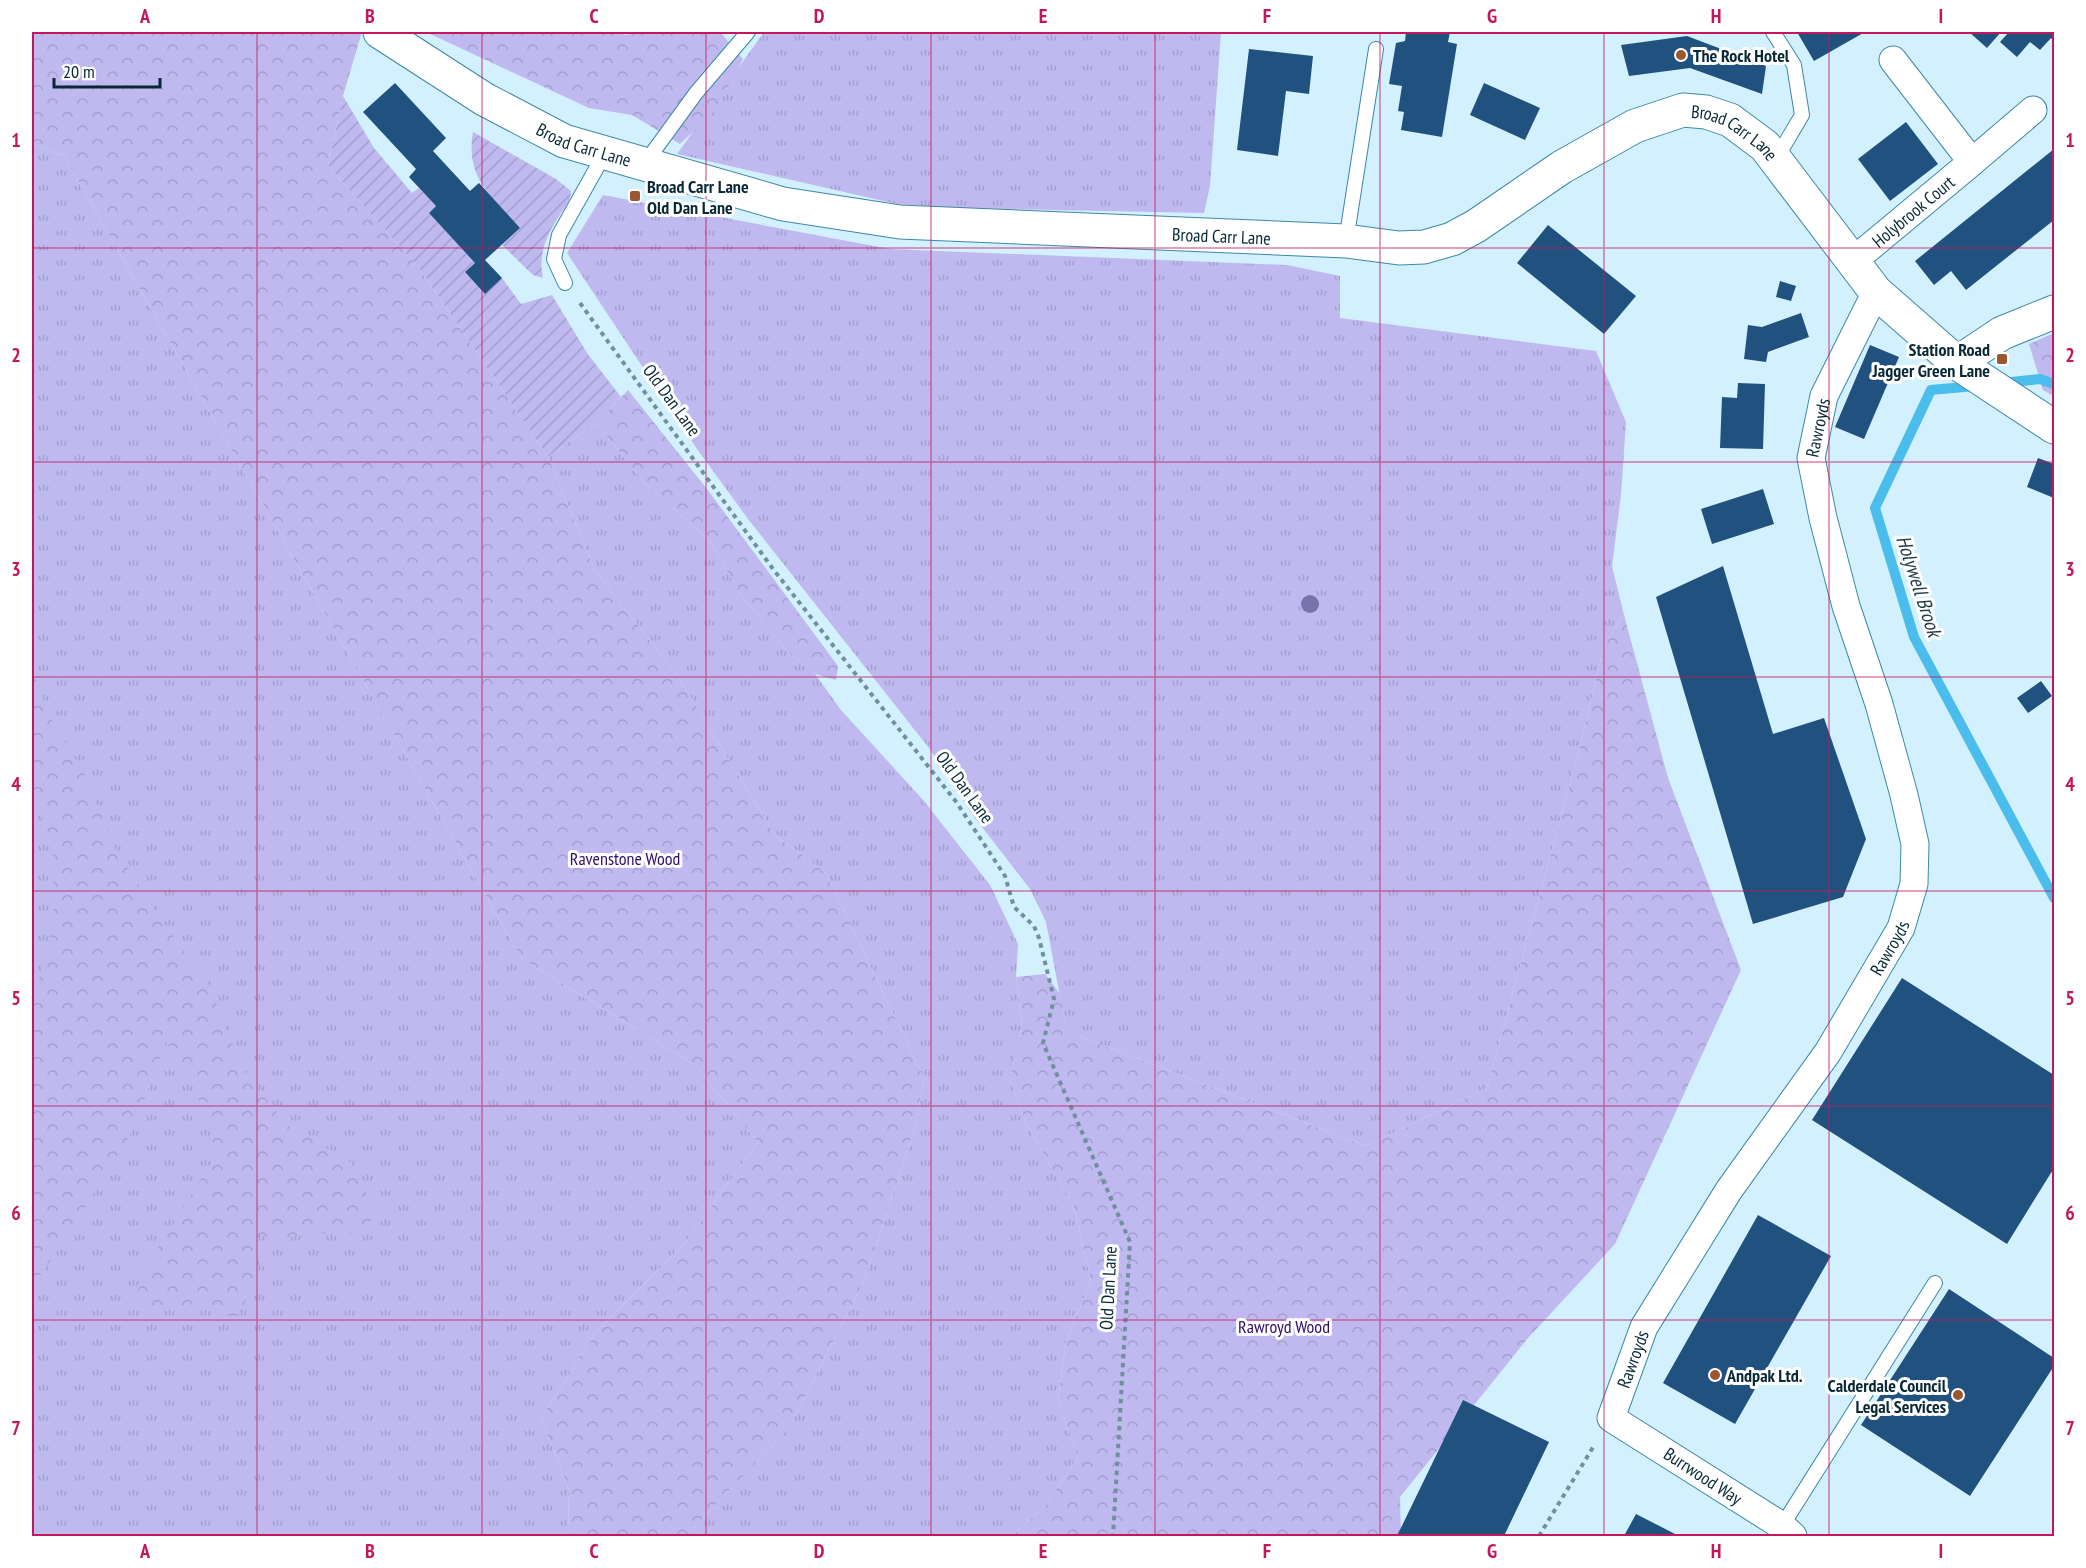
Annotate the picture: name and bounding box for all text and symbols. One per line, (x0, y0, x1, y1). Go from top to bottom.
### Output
text: A (139, 3, 151, 29)
text: B (365, 3, 375, 29)
text: C (589, 3, 599, 29)
text: D (814, 3, 825, 29)
text: E (1039, 3, 1047, 29)
text: F (1263, 3, 1271, 29)
text: G (1487, 3, 1497, 29)
text: H (1711, 3, 1721, 29)
text: I (1939, 3, 1943, 29)
place label: The Rock Hotel (1693, 44, 1790, 67)
marker: The Rock Hotel (1674, 48, 1688, 62)
scale bar (54, 51, 160, 89)
text: 20 m (63, 60, 95, 83)
street label: Broad Carr Lane (1690, 99, 1783, 165)
street label: Broad Carr Lane (533, 117, 634, 171)
text: 1 (11, 127, 21, 153)
text: 1 (2065, 127, 2075, 153)
street label: Holybrook Court (1867, 170, 1959, 252)
place label: Broad Carr Lane Old Dan Lane (647, 175, 749, 219)
marker: Broad Carr Lane Old Dan Lane (628, 189, 642, 203)
street label: Broad Carr Lane (1172, 222, 1271, 249)
place label: Station Road Jagger Green Lane (1872, 338, 1990, 382)
text: 2 (11, 342, 21, 368)
text: 2 (2065, 342, 2075, 368)
marker: Station Road Jagger Green Lane (1995, 352, 2009, 366)
street label: Old Dan Lane (638, 359, 706, 441)
street label: Rawroyds (1800, 396, 1835, 459)
water label: Holywell Brook (1890, 532, 1948, 642)
text: 3 (11, 556, 21, 582)
text: 3 (2065, 556, 2075, 582)
street label: Old Dan Lane (931, 746, 999, 828)
text: 4 (11, 771, 21, 797)
text: 4 (2065, 771, 2075, 797)
park label: Ravenstone Wood (570, 847, 680, 870)
street label: Rawroyds (1864, 918, 1914, 979)
text: 5 (11, 985, 21, 1011)
text: 5 (2065, 985, 2075, 1011)
text: 6 (11, 1200, 21, 1226)
text: 6 (2065, 1200, 2075, 1226)
street label: Old Dan Lane (1094, 1246, 1122, 1330)
park label: Rawroyd Wood (1238, 1315, 1330, 1338)
street label: Rawroyds (1611, 1327, 1653, 1391)
place label: Andpak Ltd. (1726, 1364, 1803, 1387)
marker: Andpak Ltd. (1708, 1368, 1722, 1382)
place label: Calderdale Council Legal Services (1828, 1374, 1947, 1418)
marker: Calderdale Council Legal Services (1951, 1388, 1965, 1402)
text: 7 (11, 1415, 21, 1441)
text: 7 (2065, 1415, 2075, 1441)
street label: Burrwood Way (1659, 1442, 1747, 1510)
text: A (139, 1538, 151, 1564)
text: B (365, 1538, 375, 1564)
text: C (589, 1538, 599, 1564)
text: D (814, 1538, 825, 1564)
text: E (1039, 1538, 1047, 1564)
text: F (1263, 1538, 1271, 1564)
text: G (1487, 1538, 1497, 1564)
text: H (1711, 1538, 1721, 1564)
text: I (1939, 1538, 1943, 1564)

